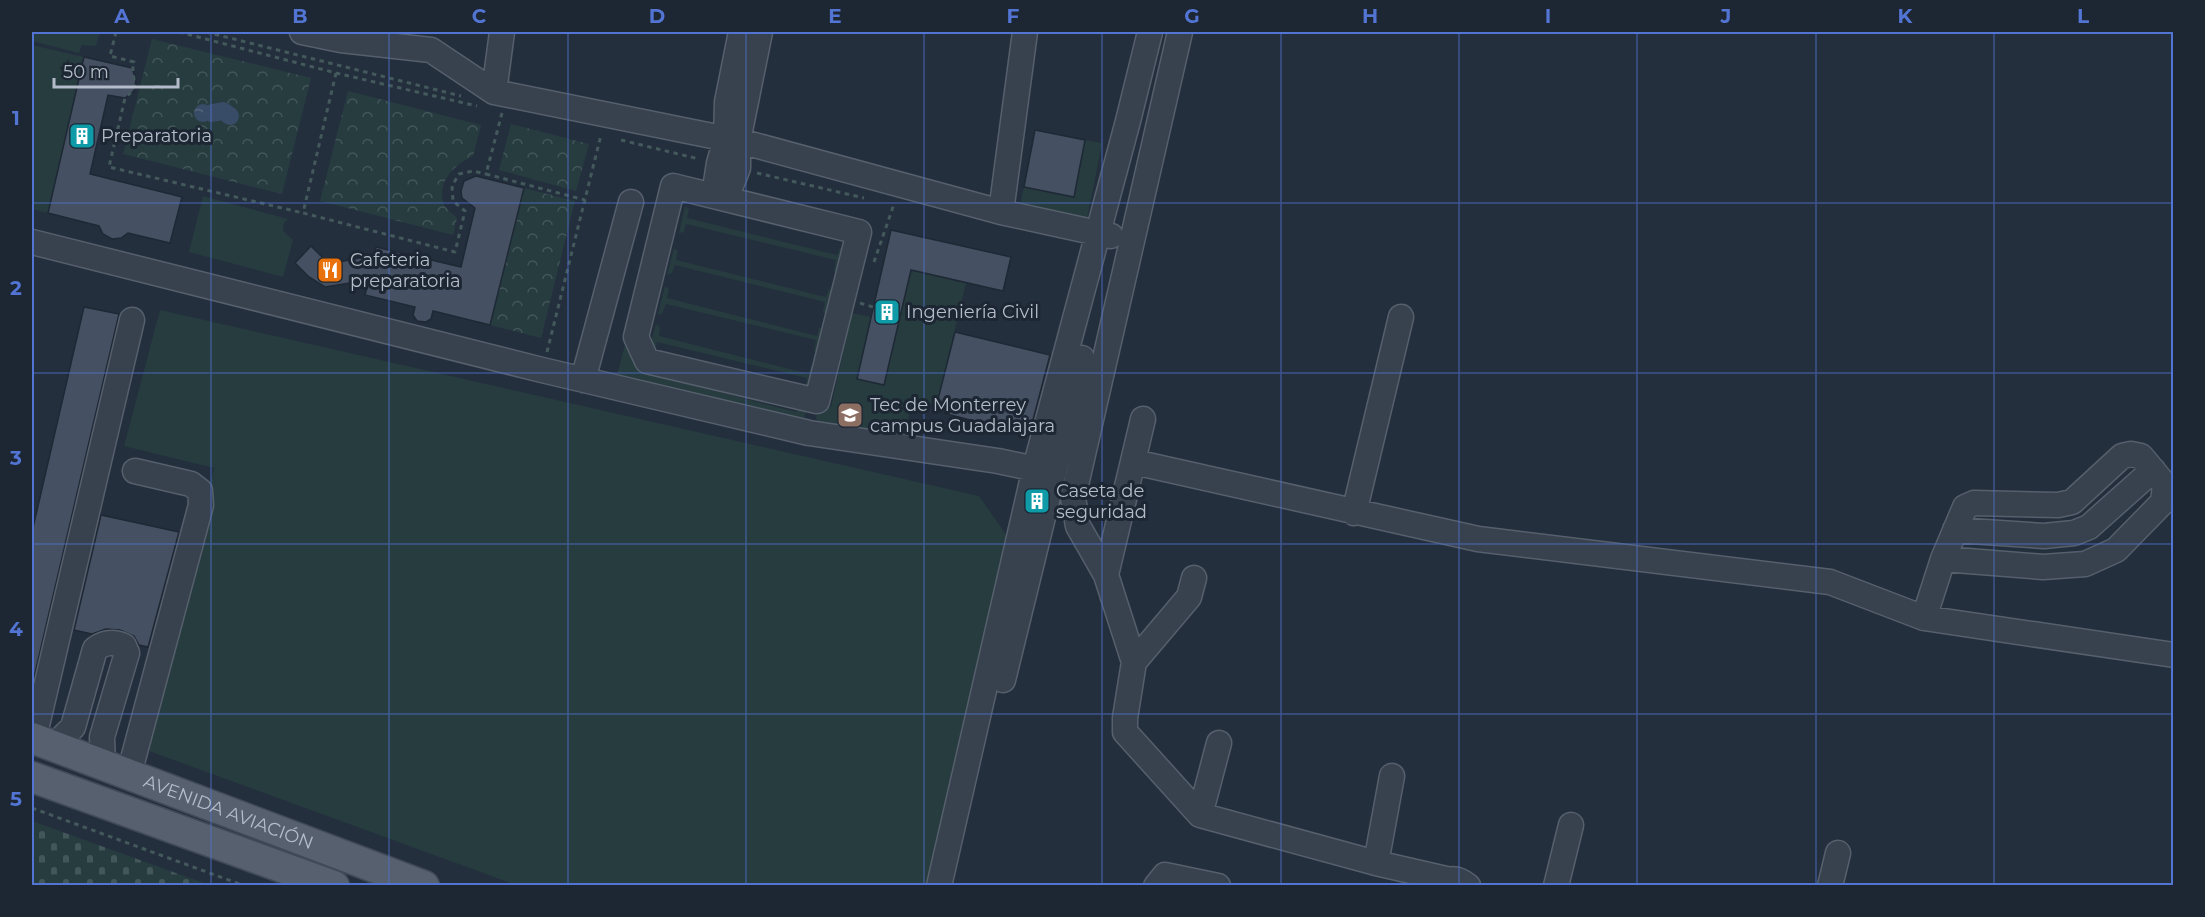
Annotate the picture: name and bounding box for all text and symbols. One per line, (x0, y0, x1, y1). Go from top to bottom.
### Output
text: A (113, 4, 130, 28)
text: B (292, 4, 308, 28)
text: C (472, 4, 487, 28)
text: D (649, 4, 665, 28)
text: E (828, 4, 842, 28)
text: F (1007, 4, 1020, 28)
text: G (1184, 4, 1200, 28)
text: H (1362, 4, 1378, 28)
text: I (1545, 4, 1551, 28)
text: J (1720, 4, 1731, 28)
text: K (1898, 4, 1914, 28)
text: L (2077, 4, 2089, 28)
scale bar (54, 51, 178, 89)
text: 50 m (63, 61, 109, 83)
text: 1 (12, 106, 20, 130)
building icon: Preparatoria (67, 121, 97, 151)
place label: Preparatoria (101, 125, 212, 147)
place label: Cafeteria preparatoria (350, 249, 461, 292)
restaurant icon: Cafeteria preparatoria (315, 255, 345, 285)
text: 2 (10, 276, 22, 300)
building icon: Ingeniería Civil (872, 297, 902, 327)
place label: Ingeniería Civil (906, 301, 1039, 323)
place label: Tec de Monterrey campus Guadalajara (870, 394, 1055, 437)
school or university icon: Tec de Monterrey campus Guadalajara (835, 400, 865, 430)
text: 3 (9, 446, 22, 470)
place label: Caseta de seguridad (1056, 480, 1147, 523)
building icon: Caseta de seguridad (1022, 486, 1052, 516)
text: 4 (9, 617, 23, 641)
street label: AVENIDA AVIACIÓN (141, 770, 316, 854)
text: 5 (10, 787, 22, 811)

